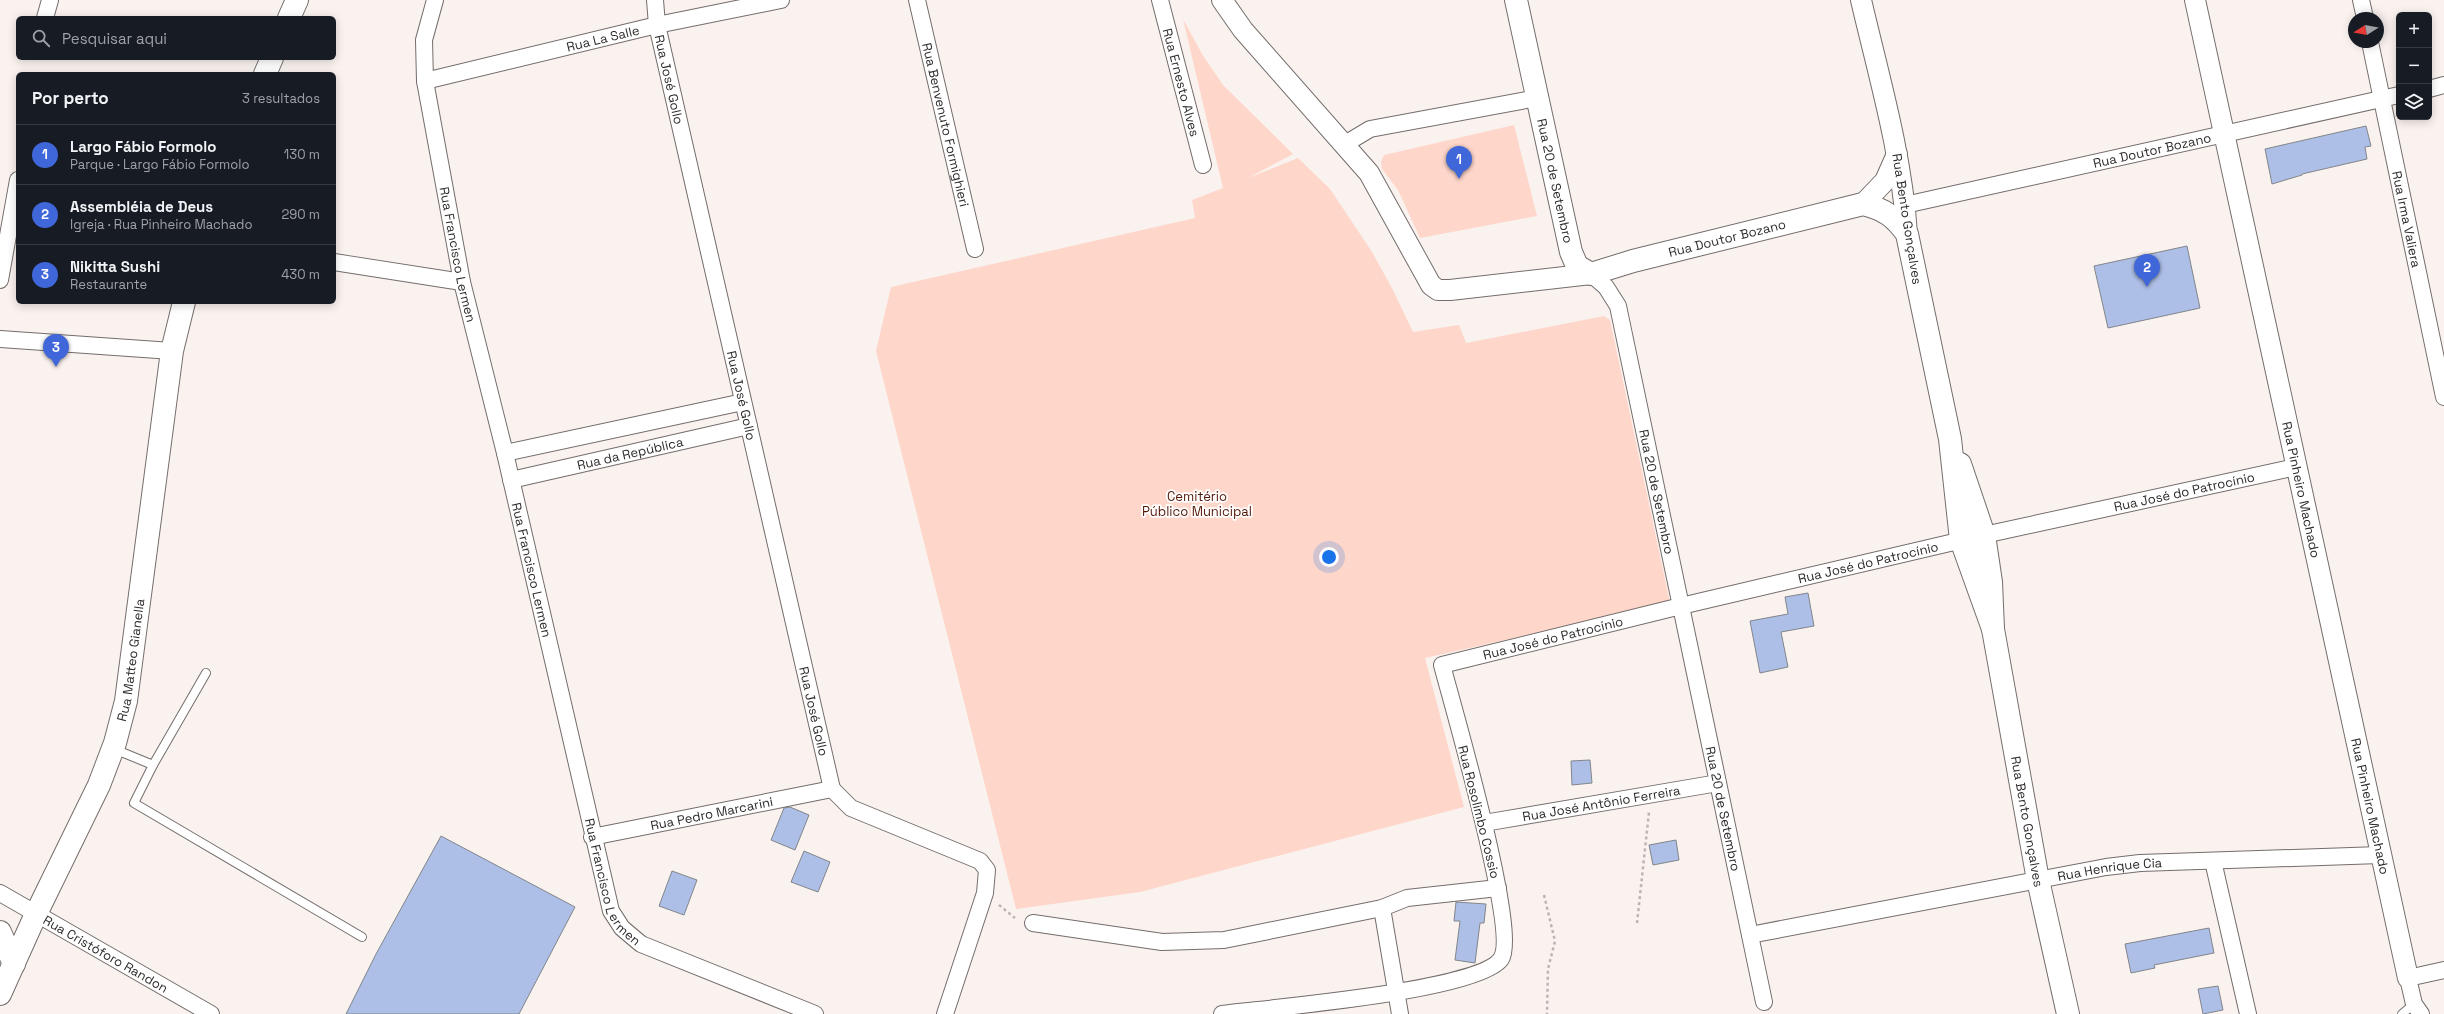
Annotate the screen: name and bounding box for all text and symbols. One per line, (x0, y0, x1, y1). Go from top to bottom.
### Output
north arrow (2348, 12, 2384, 48)
map controls (2396, 12, 2432, 120)
button: + (2396, 12, 2432, 48)
search box (16, 16, 336, 60)
street label: Rua La Salle (565, 21, 641, 55)
street label: Rua Ernesto Alves (1159, 26, 1204, 138)
icon: search (30, 27, 52, 49)
text: Pesquisar aqui (62, 29, 167, 48)
street label: Rua José Gollo (651, 33, 688, 126)
street label: Rua Benvenuto Formighieri (919, 41, 973, 208)
button: − (2396, 48, 2432, 84)
button: layers (2396, 84, 2432, 120)
text: Por perto (32, 87, 109, 109)
text: 3 resultados (242, 90, 320, 107)
street label: Rua 20 de Setembro (1534, 117, 1577, 245)
street label: Rua Doutor Bozano (2091, 129, 2213, 171)
text: Largo Fábio Formolo (70, 137, 216, 156)
text: 1 (42, 146, 48, 163)
text: 130 m (284, 146, 320, 163)
pin: 1 (1446, 146, 1472, 179)
street label: Rua Bento Gonçalves (1888, 152, 1926, 286)
text: Parque · Largo Fábio Formolo (70, 156, 250, 173)
street label: Rua Irma Valiera (2389, 169, 2425, 270)
street label: Rua Francisco Lermen (436, 185, 480, 324)
text: Assembléia de Deus (70, 197, 213, 216)
text: 2 (41, 206, 49, 223)
text: 290 m (281, 206, 320, 223)
street label: Rua Doutor Bozano (1666, 215, 1787, 260)
text: Igreja · Rua Pinheiro Machado (70, 216, 253, 233)
pin: 2 (2134, 254, 2160, 287)
text: Nikitta Sushi (70, 257, 160, 276)
text: 3 (41, 266, 49, 283)
text: 430 m (281, 266, 320, 283)
text: Restaurante (70, 276, 147, 293)
pin: 3 (43, 334, 69, 367)
street label: Rua José Gollo (723, 349, 760, 442)
street label: Rua Pinheiro Machado (2279, 420, 2325, 559)
street label: Rua 20 de Setembro (1636, 428, 1678, 556)
street label: Rua da República (575, 433, 685, 473)
street label: Rua José do Patrocínio (2112, 468, 2256, 515)
park label: Cemitério Público Municipal (1142, 488, 1252, 520)
street label: Rua Francisco Lermen (508, 501, 556, 639)
street label: Rua José do Patrocínio (1796, 538, 1940, 587)
your location (1319, 547, 1339, 567)
street label: Rua Matteo Gianella (113, 597, 148, 723)
street label: Rua José do Patrocínio (1481, 612, 1625, 663)
street label: Rua José Gollo (796, 665, 833, 758)
street label: Rua Pinheiro Machado (2347, 736, 2394, 876)
street label: Rua Rosolimbo Cossio (1454, 744, 1504, 880)
street label: Rua 20 de Setembro (1702, 745, 1745, 873)
street label: Rua Bento Gonçalves (2007, 755, 2048, 889)
street label: Rua José Antônio Ferreira (1521, 781, 1682, 825)
street label: Rua Pedro Marcarini (649, 793, 774, 834)
street label: Rua Francisco Lermen (581, 816, 645, 949)
street label: Rua Henrique Cia (2056, 854, 2163, 885)
street label: Rua Cristóforo Randon (40, 911, 171, 996)

